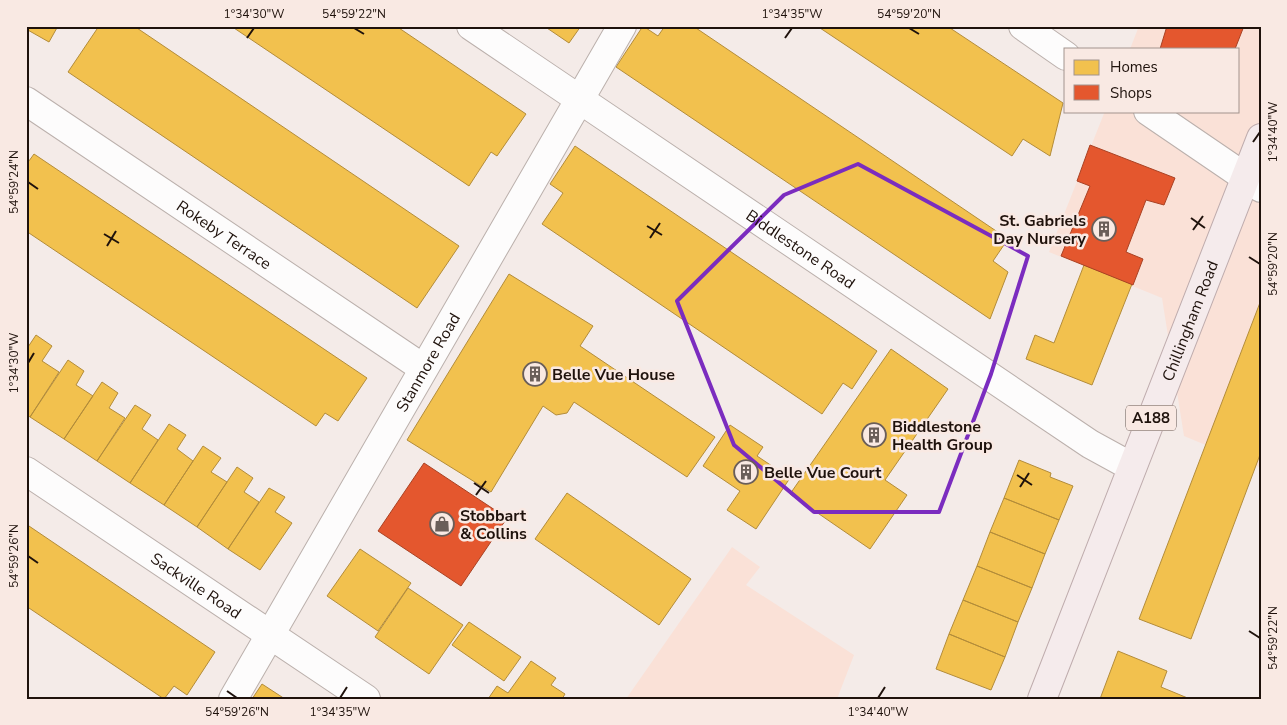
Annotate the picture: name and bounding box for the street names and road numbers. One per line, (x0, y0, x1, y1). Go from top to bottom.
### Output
street label: Rokeby Terrace (172, 195, 276, 275)
street label: Biddlestone Road (741, 205, 859, 294)
street label: Chillingham Road (1157, 258, 1224, 385)
street label: Stanmore Road (391, 309, 466, 416)
road number: A188 (1126, 406, 1176, 430)
street label: Sackville Road (146, 548, 245, 624)

